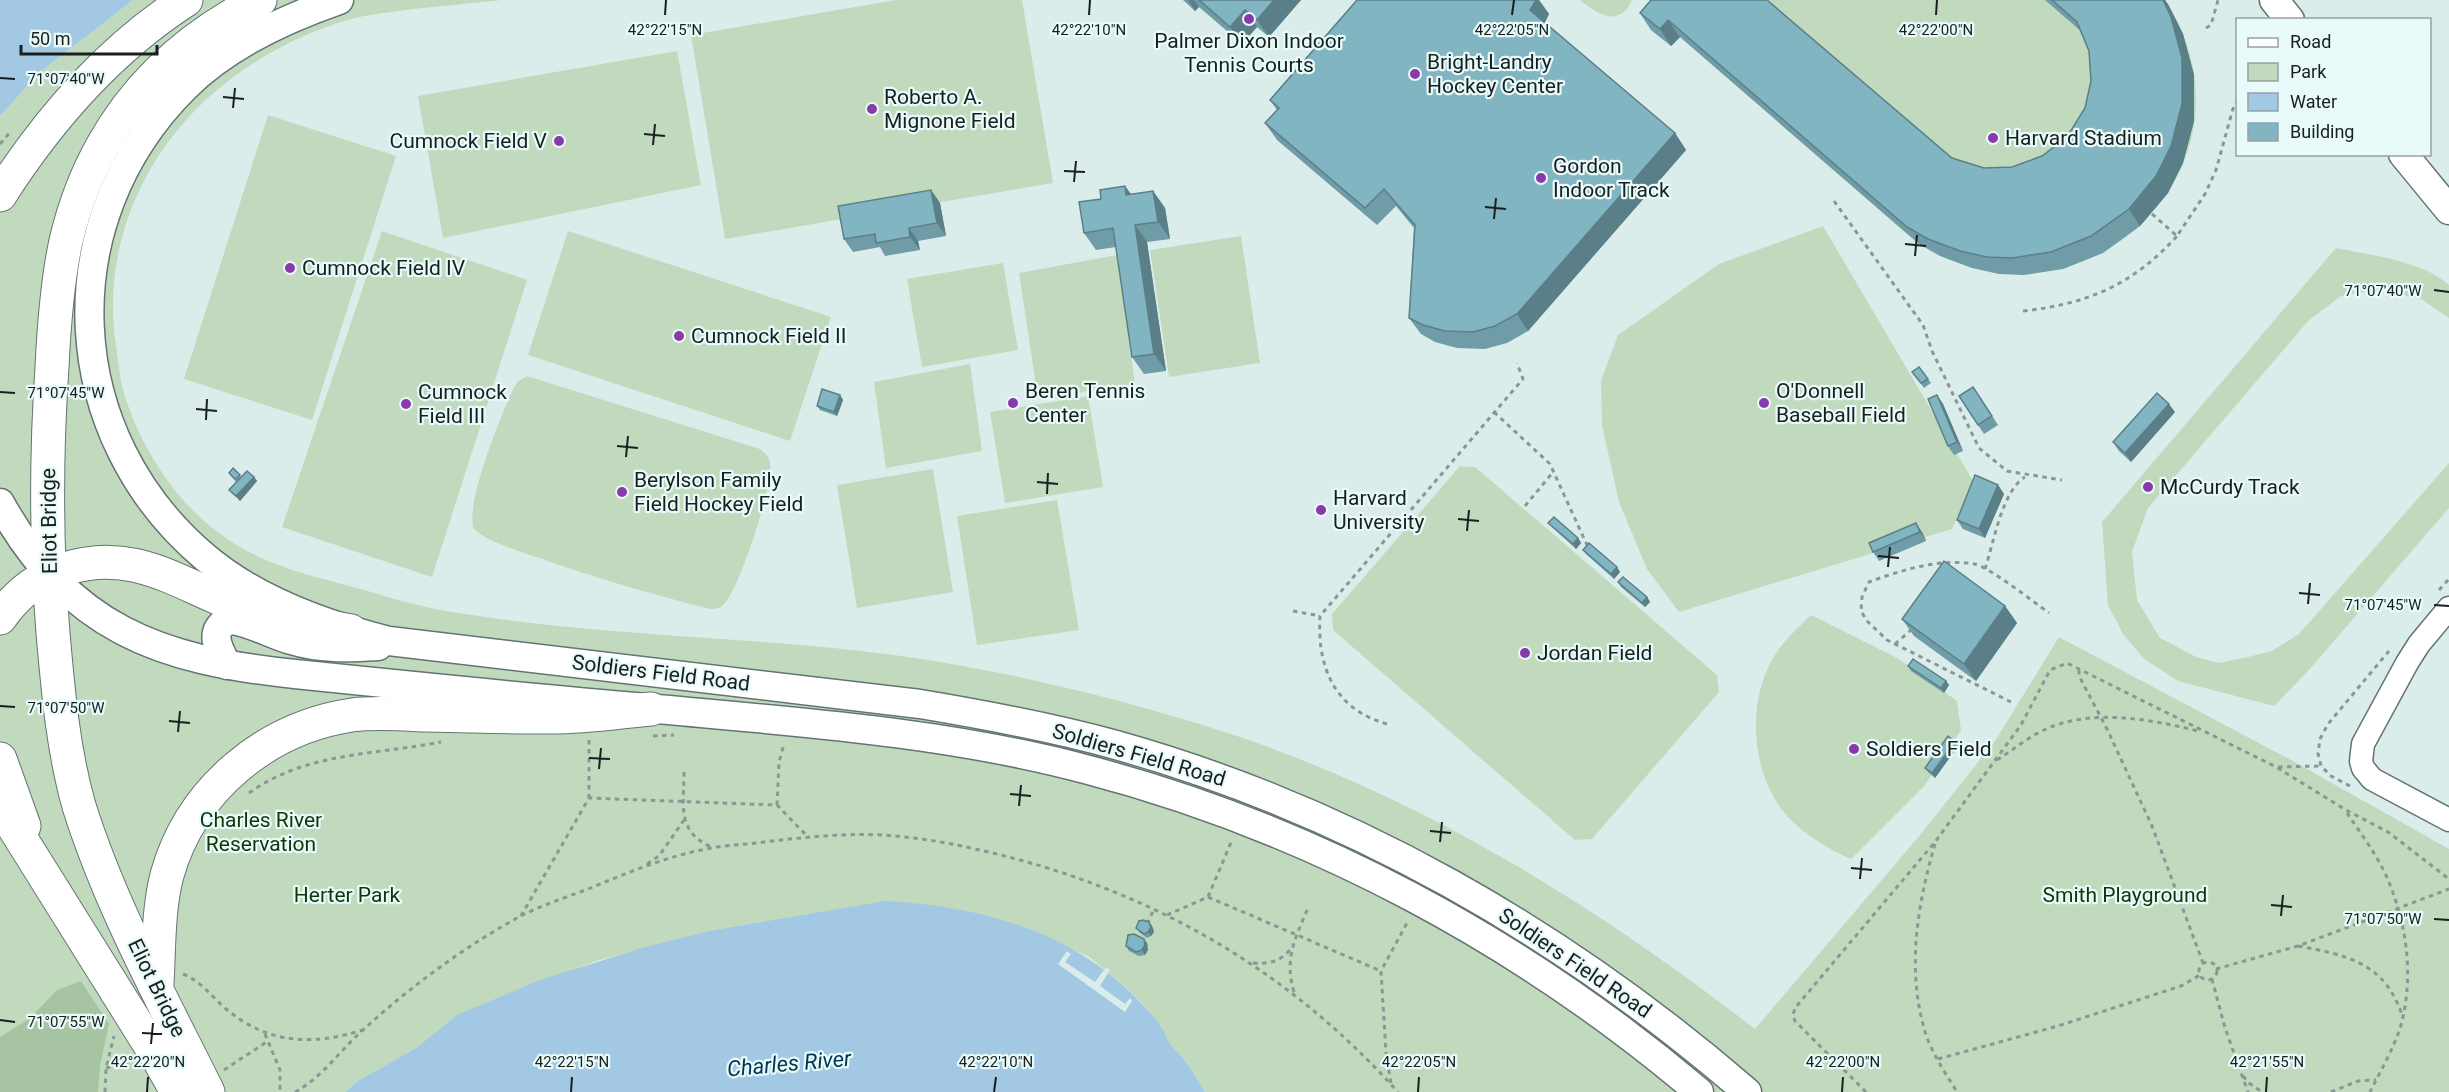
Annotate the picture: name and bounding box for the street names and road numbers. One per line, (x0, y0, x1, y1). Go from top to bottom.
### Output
street label: Eliot Bridge (36, 468, 62, 574)
street label: Soldiers Field Road (571, 650, 751, 696)
street label: Soldiers Field Road (1050, 719, 1228, 791)
street label: Soldiers Field Road (1494, 903, 1656, 1023)
street label: Eliot Bridge (123, 935, 191, 1041)

